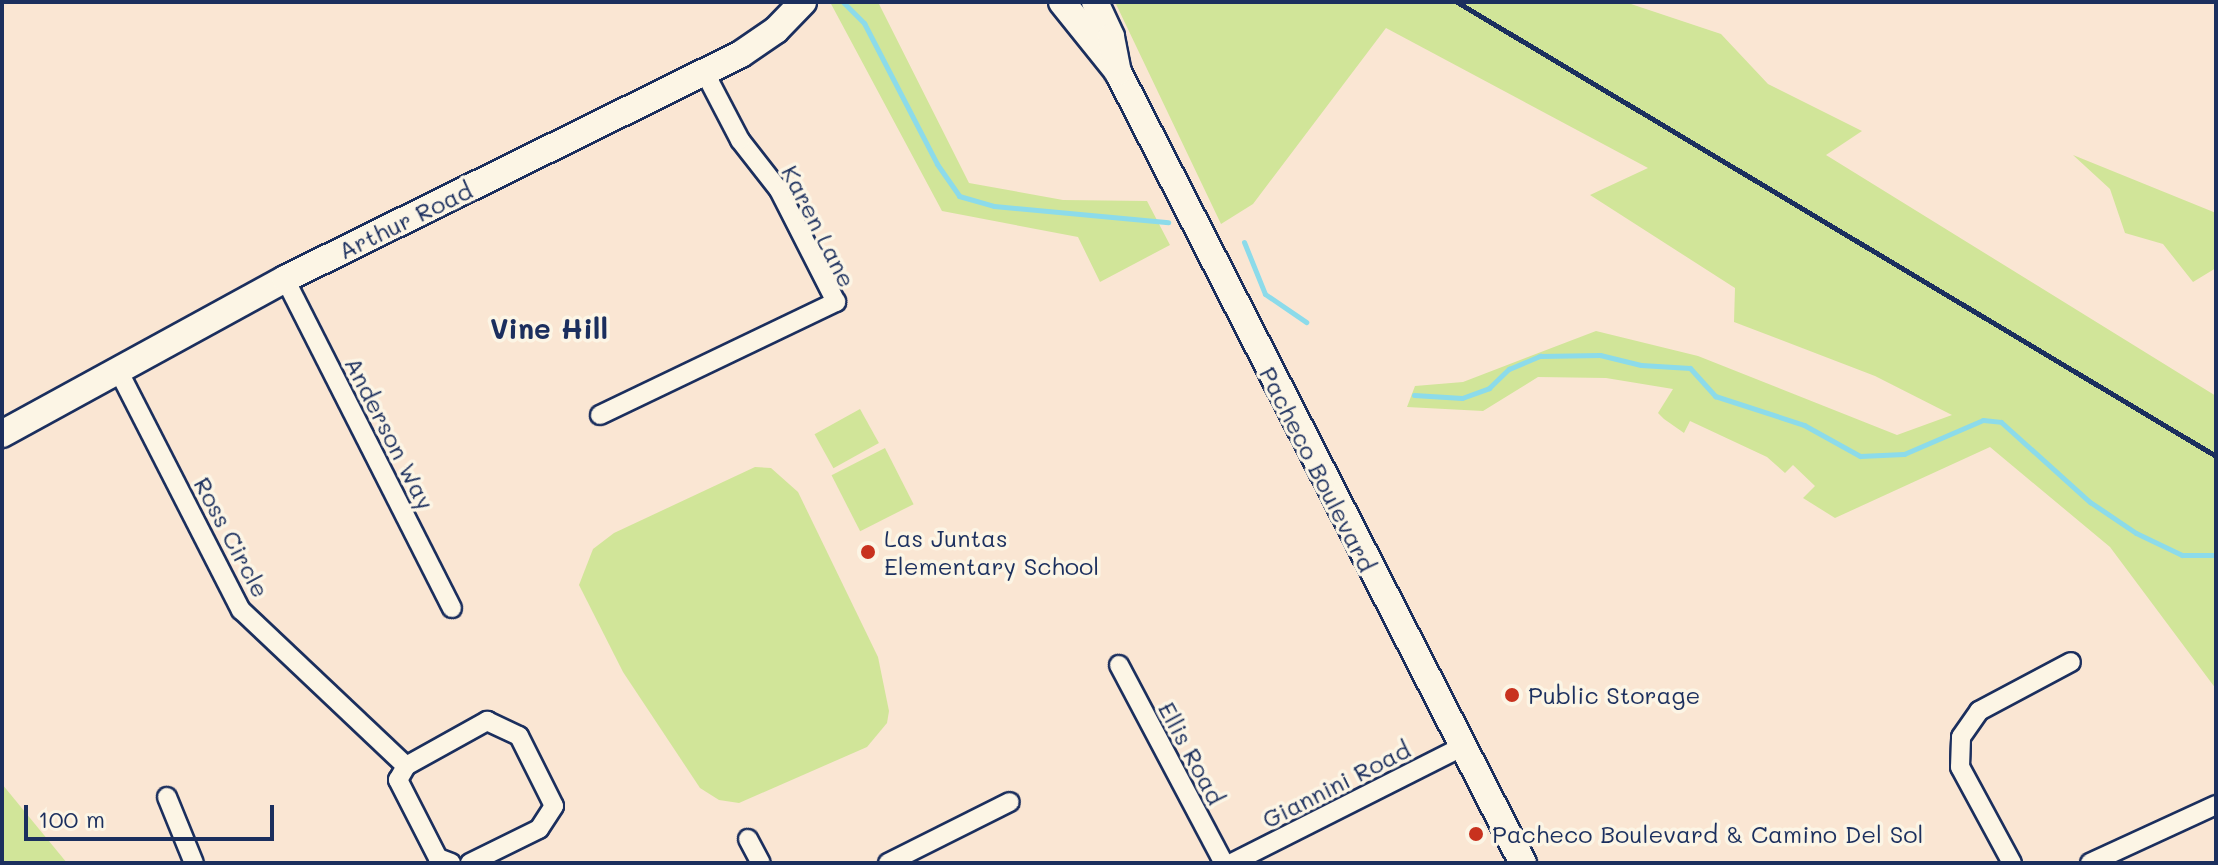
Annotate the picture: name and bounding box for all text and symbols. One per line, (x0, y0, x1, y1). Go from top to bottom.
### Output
street label: Karen Lane (776, 160, 862, 292)
street label: Arthur Road (333, 175, 477, 265)
district label: Vine Hill (490, 311, 608, 345)
street label: Anderson Way (339, 352, 441, 514)
street label: Pacheco Boulevard (1254, 362, 1382, 576)
street label: Ross Circle (188, 472, 276, 602)
place label: Las Juntas Elementary School (884, 524, 1099, 580)
marker: Las Juntas Elementary School (859, 543, 877, 561)
place label: Public Storage (1528, 681, 1700, 709)
marker: Public Storage (1503, 686, 1521, 704)
street label: Ellis Road (1153, 697, 1231, 809)
street label: Giannini Road (1257, 734, 1415, 834)
scale bar (28, 789, 278, 839)
text: 100 m (38, 803, 105, 834)
place label: Pacheco Boulevard & Camino Del Sol (1492, 820, 1923, 848)
marker: Pacheco Boulevard & Camino Del Sol (1467, 825, 1485, 843)

